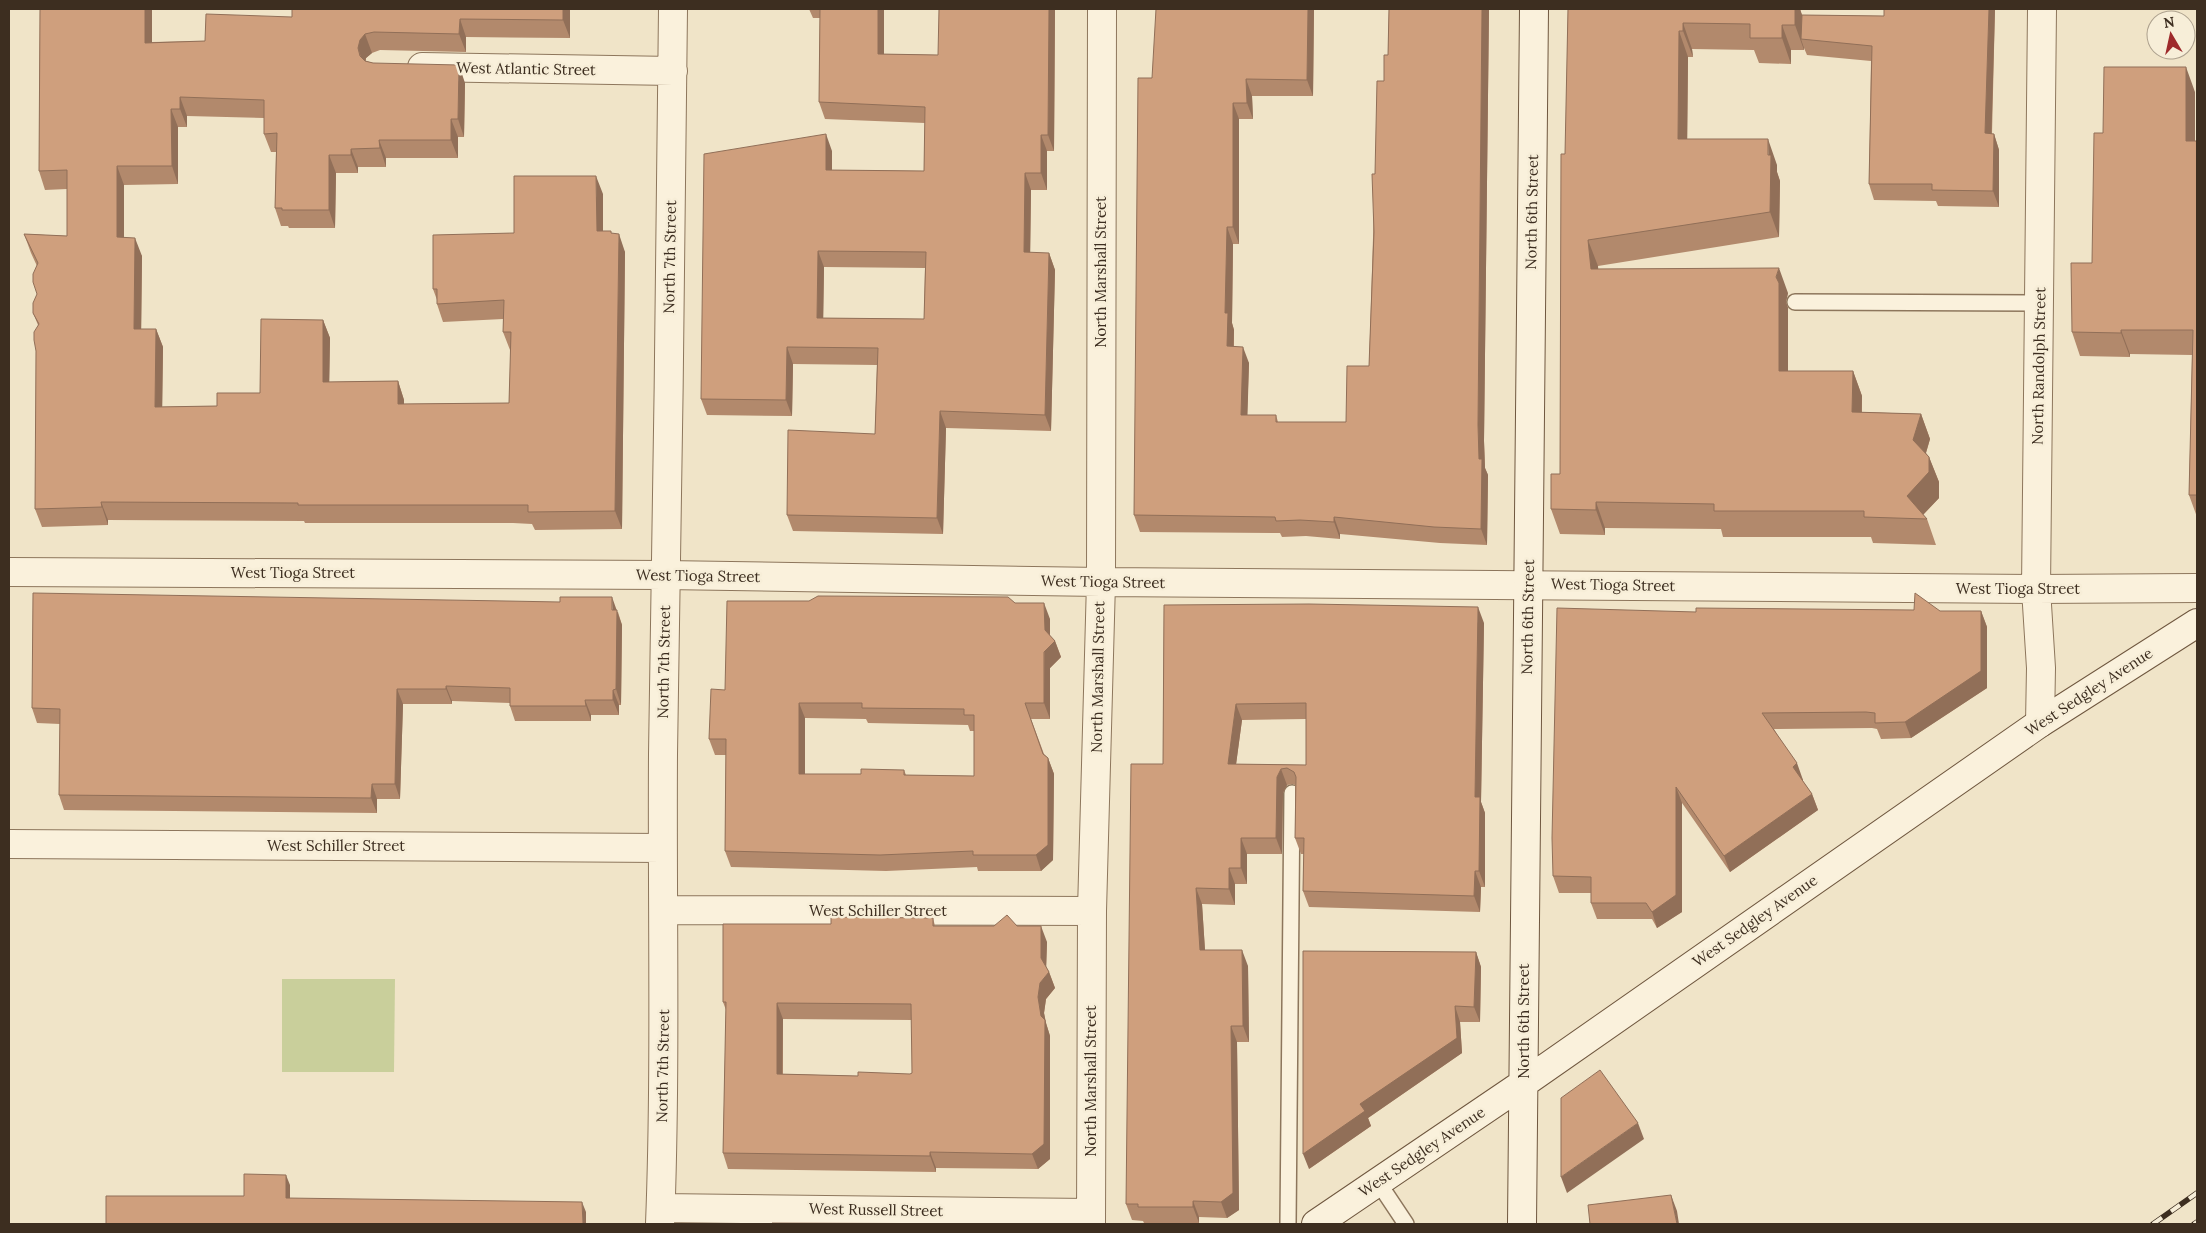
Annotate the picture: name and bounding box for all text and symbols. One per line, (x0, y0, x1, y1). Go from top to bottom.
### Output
north arrow (2146, 10, 2196, 60)
text: N (2162, 12, 2176, 32)
street label: West Atlantic Street (456, 58, 596, 79)
street label: North 6th Street (1521, 154, 1542, 270)
street label: North Marshall Street (1091, 196, 1110, 348)
street label: North 7th Street (659, 200, 680, 314)
street label: North Randolph Street (2028, 287, 2049, 445)
street label: North 6th Street (1517, 559, 1538, 675)
street label: West Tioga Street (231, 563, 355, 582)
street label: West Tioga Street (636, 565, 760, 586)
street label: West Tioga Street (1041, 571, 1165, 592)
street label: West Tioga Street (1551, 574, 1675, 595)
street label: West Tioga Street (1956, 579, 2080, 598)
street label: North Marshall Street (1087, 601, 1108, 753)
street label: North 7th Street (653, 605, 674, 719)
street label: West Sedgley Avenue (2021, 643, 2156, 740)
street label: West Schiller Street (267, 836, 405, 855)
street label: West Sedgley Avenue (1689, 870, 1821, 971)
street label: West Schiller Street (809, 901, 947, 920)
street label: North 6th Street (1514, 963, 1533, 1079)
street label: North Marshall Street (1081, 1005, 1100, 1157)
street label: North 7th Street (652, 1009, 673, 1123)
street label: West Sedgley Avenue (1355, 1102, 1488, 1201)
street label: West Russell Street (809, 1199, 943, 1220)

